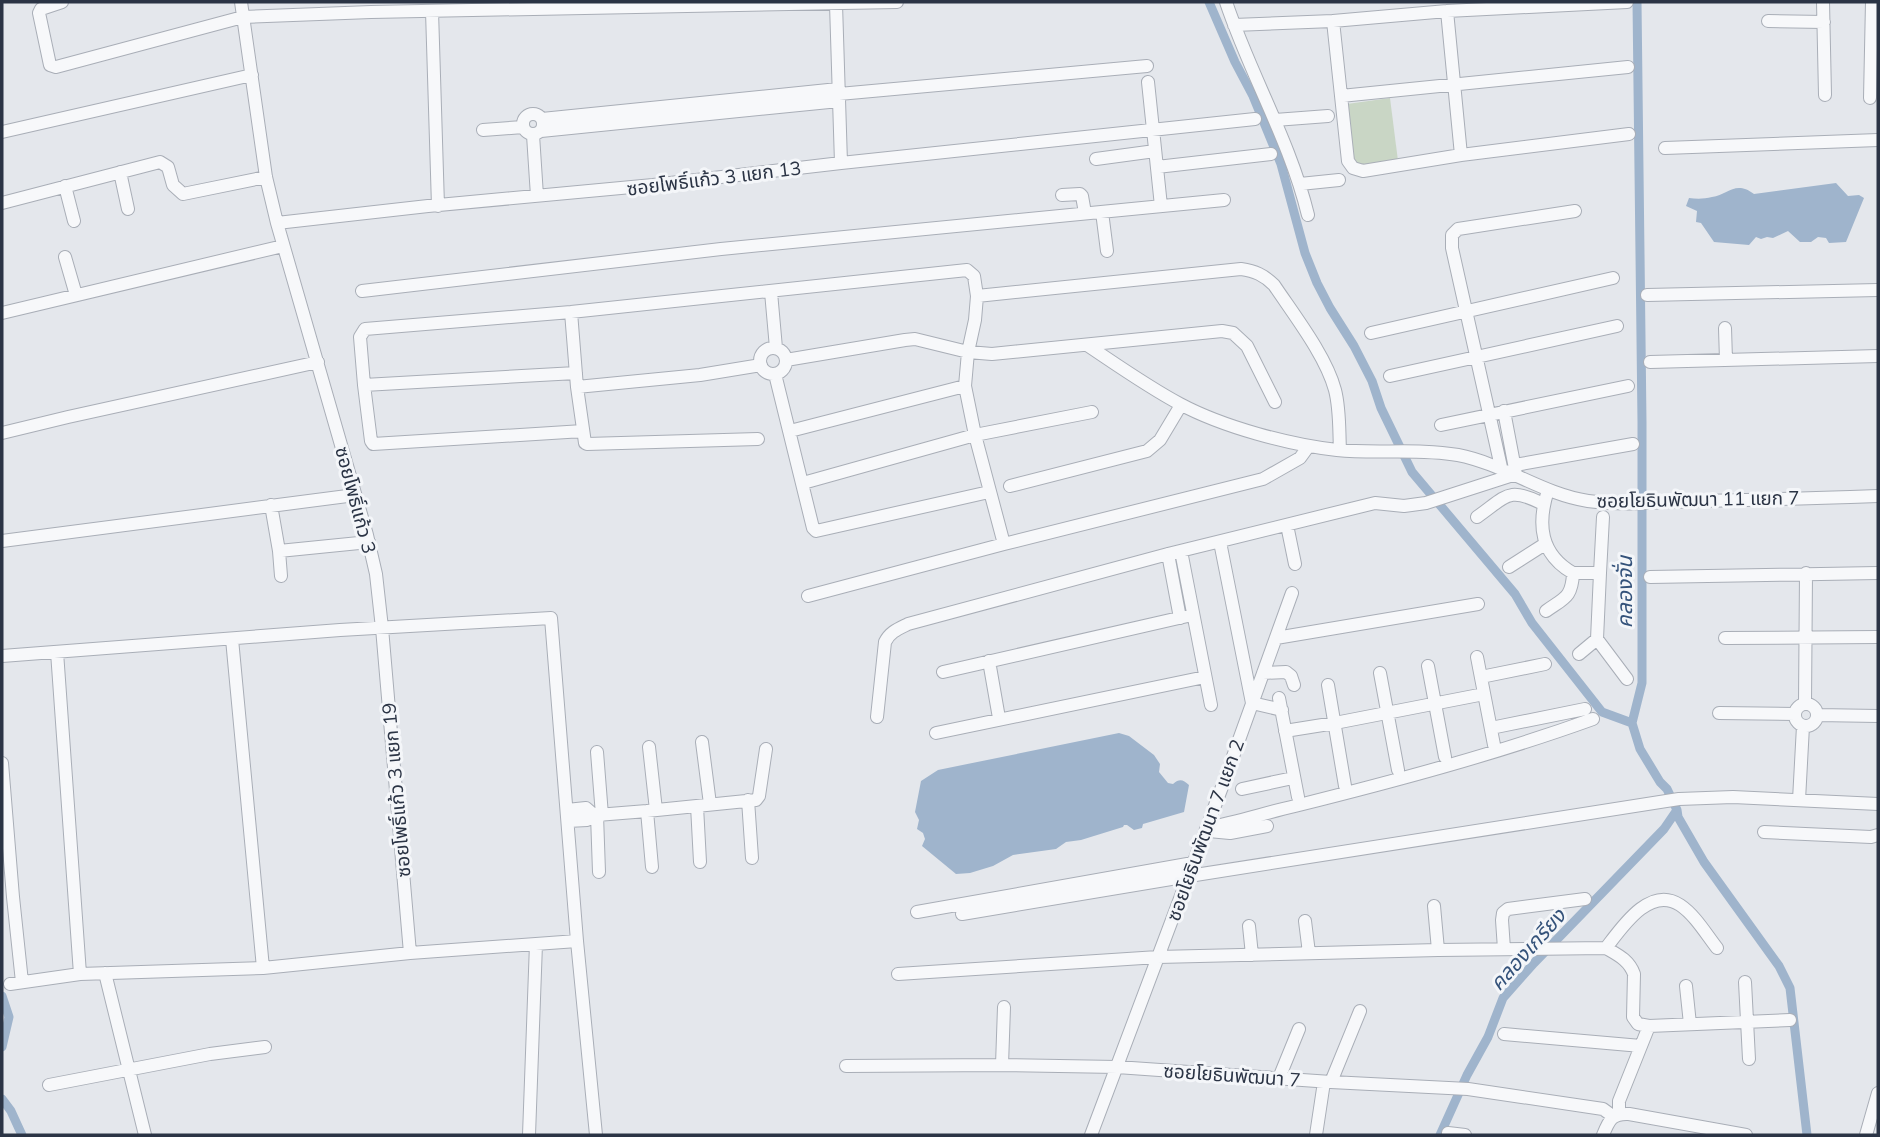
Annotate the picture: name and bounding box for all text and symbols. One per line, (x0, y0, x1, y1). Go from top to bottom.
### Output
street label: ซอยโพธิ์แก้ว 3 แยก 13 (626, 155, 802, 201)
street label: ซอยโพธิ์แก้ว 3 (330, 444, 382, 556)
street label: ซอยโยธินพัฒนา 11 แยก 7 (1596, 485, 1800, 513)
water label: คลองจั่น (1611, 555, 1637, 628)
street label: ซอยโพธิ์แก้ว 3 แยก 19 (376, 702, 416, 878)
street label: ซอยโยธินพัฒนา 7 แยก 2 (1161, 736, 1249, 924)
water label: คลองเกรียง (1484, 901, 1572, 995)
street label: ซอยโยธินพัฒนา 7 (1163, 1058, 1301, 1092)

